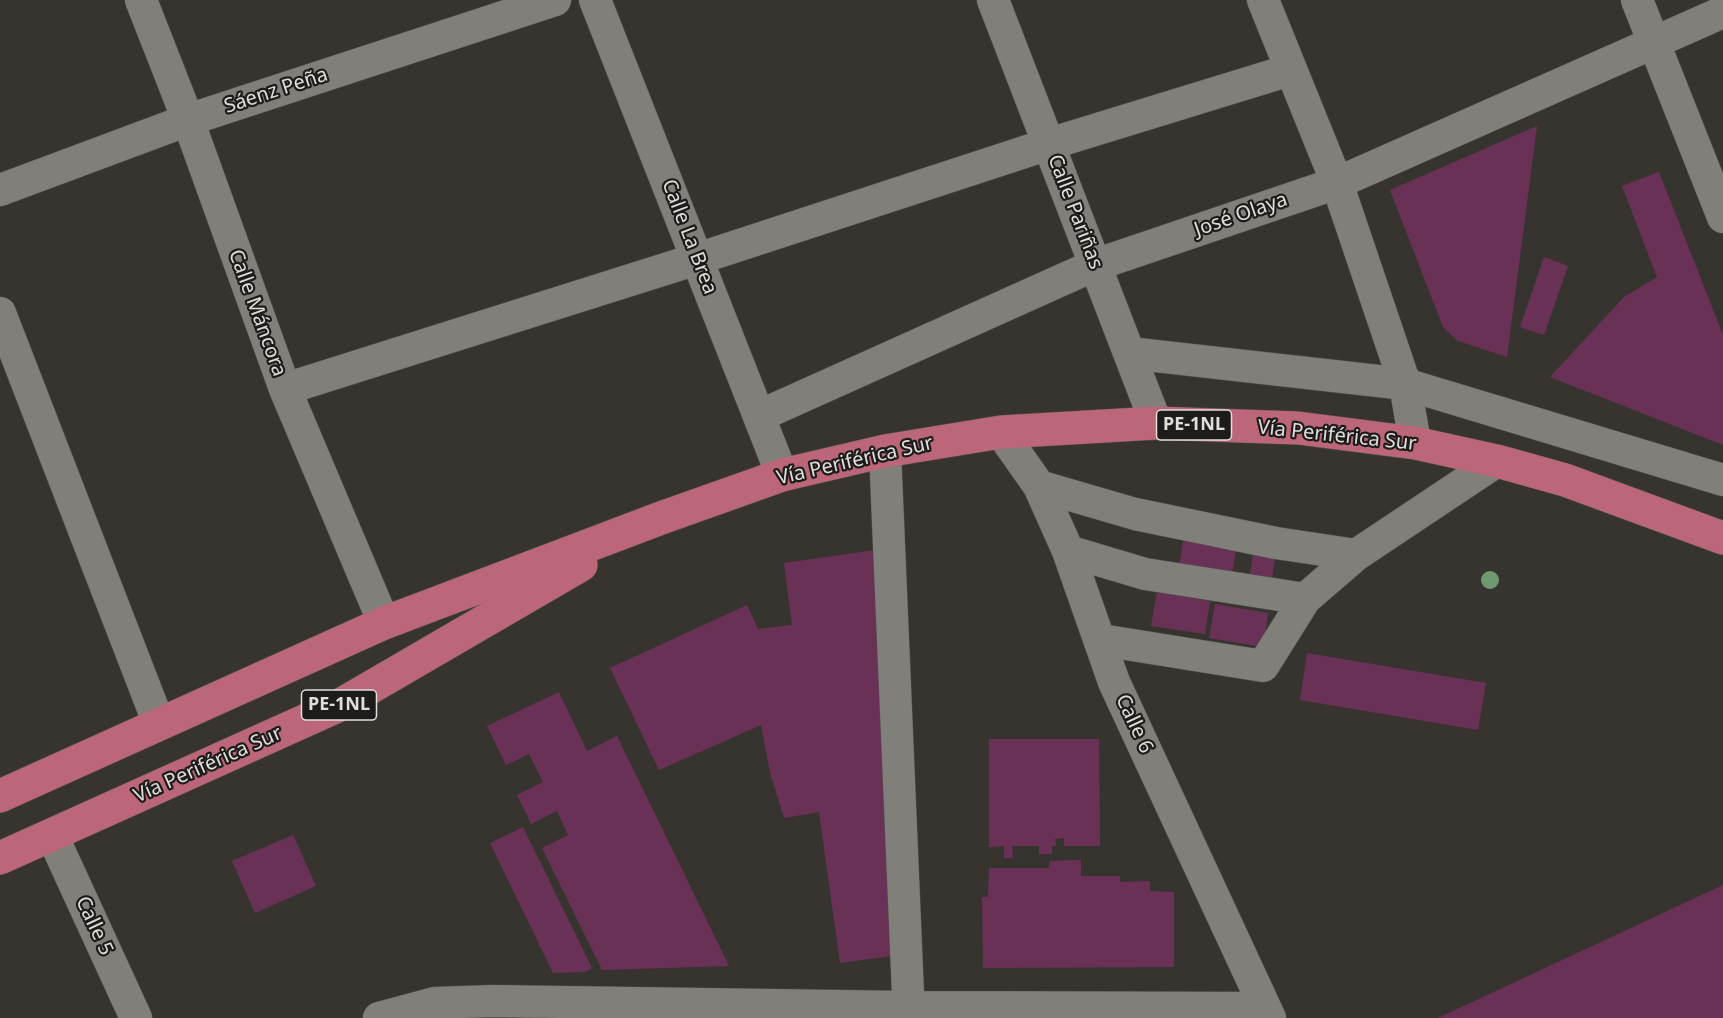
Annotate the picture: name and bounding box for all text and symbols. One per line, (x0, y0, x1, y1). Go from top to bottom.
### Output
street label: Sáenz Peña (221, 63, 331, 119)
street label: Calle Pariñas (1042, 151, 1108, 273)
street label: Calle La Brea (656, 176, 722, 298)
street label: José Olaya (1191, 188, 1291, 242)
street label: Calle Máncora (223, 246, 291, 380)
road number: PE-1NL (1156, 410, 1232, 440)
street label: Vía Periférica Sur (1256, 416, 1418, 456)
street label: Vía Periférica Sur (775, 431, 935, 491)
road number: PE-1NL (302, 690, 376, 720)
street label: Calle 6 (1110, 691, 1158, 757)
street label: Vía Periférica Sur (130, 722, 286, 808)
street label: Calle 5 (70, 893, 118, 959)

